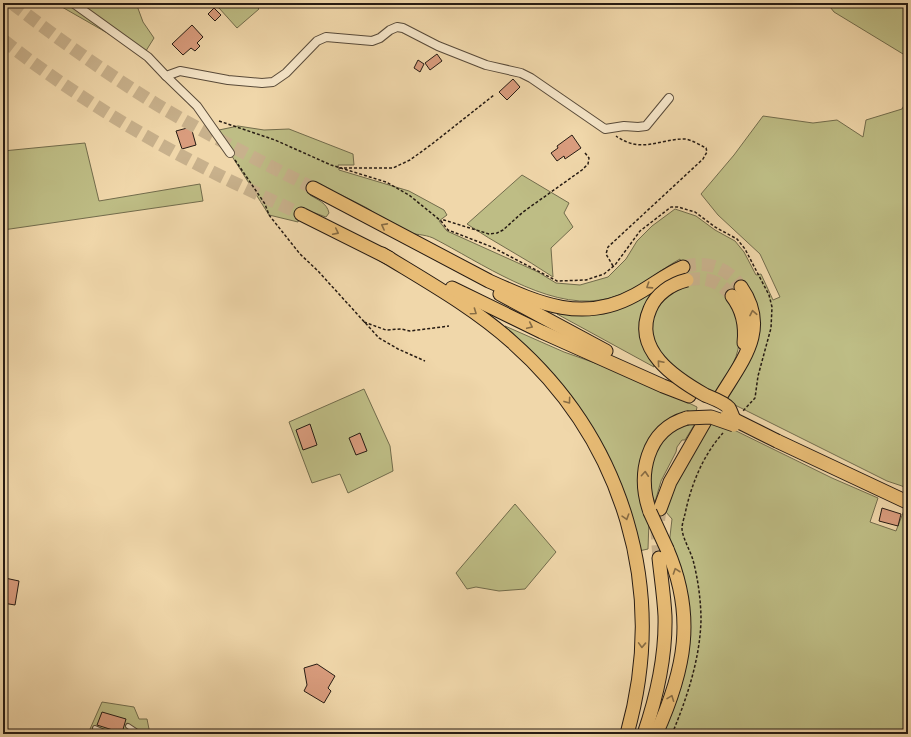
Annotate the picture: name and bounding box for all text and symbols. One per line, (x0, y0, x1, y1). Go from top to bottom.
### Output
one-way arrow (381, 224, 388, 231)
one-way arrow (332, 227, 340, 235)
one-way arrow (646, 281, 653, 289)
one-way arrow (470, 307, 477, 315)
one-way arrow (749, 310, 757, 316)
one-way arrow (526, 321, 533, 329)
one-way arrow (658, 360, 665, 367)
one-way arrow (563, 397, 570, 404)
one-way arrow (640, 471, 649, 477)
one-way arrow (621, 513, 630, 520)
one-way arrow (672, 567, 680, 574)
one-way arrow (638, 642, 646, 648)
one-way arrow (666, 695, 674, 702)

